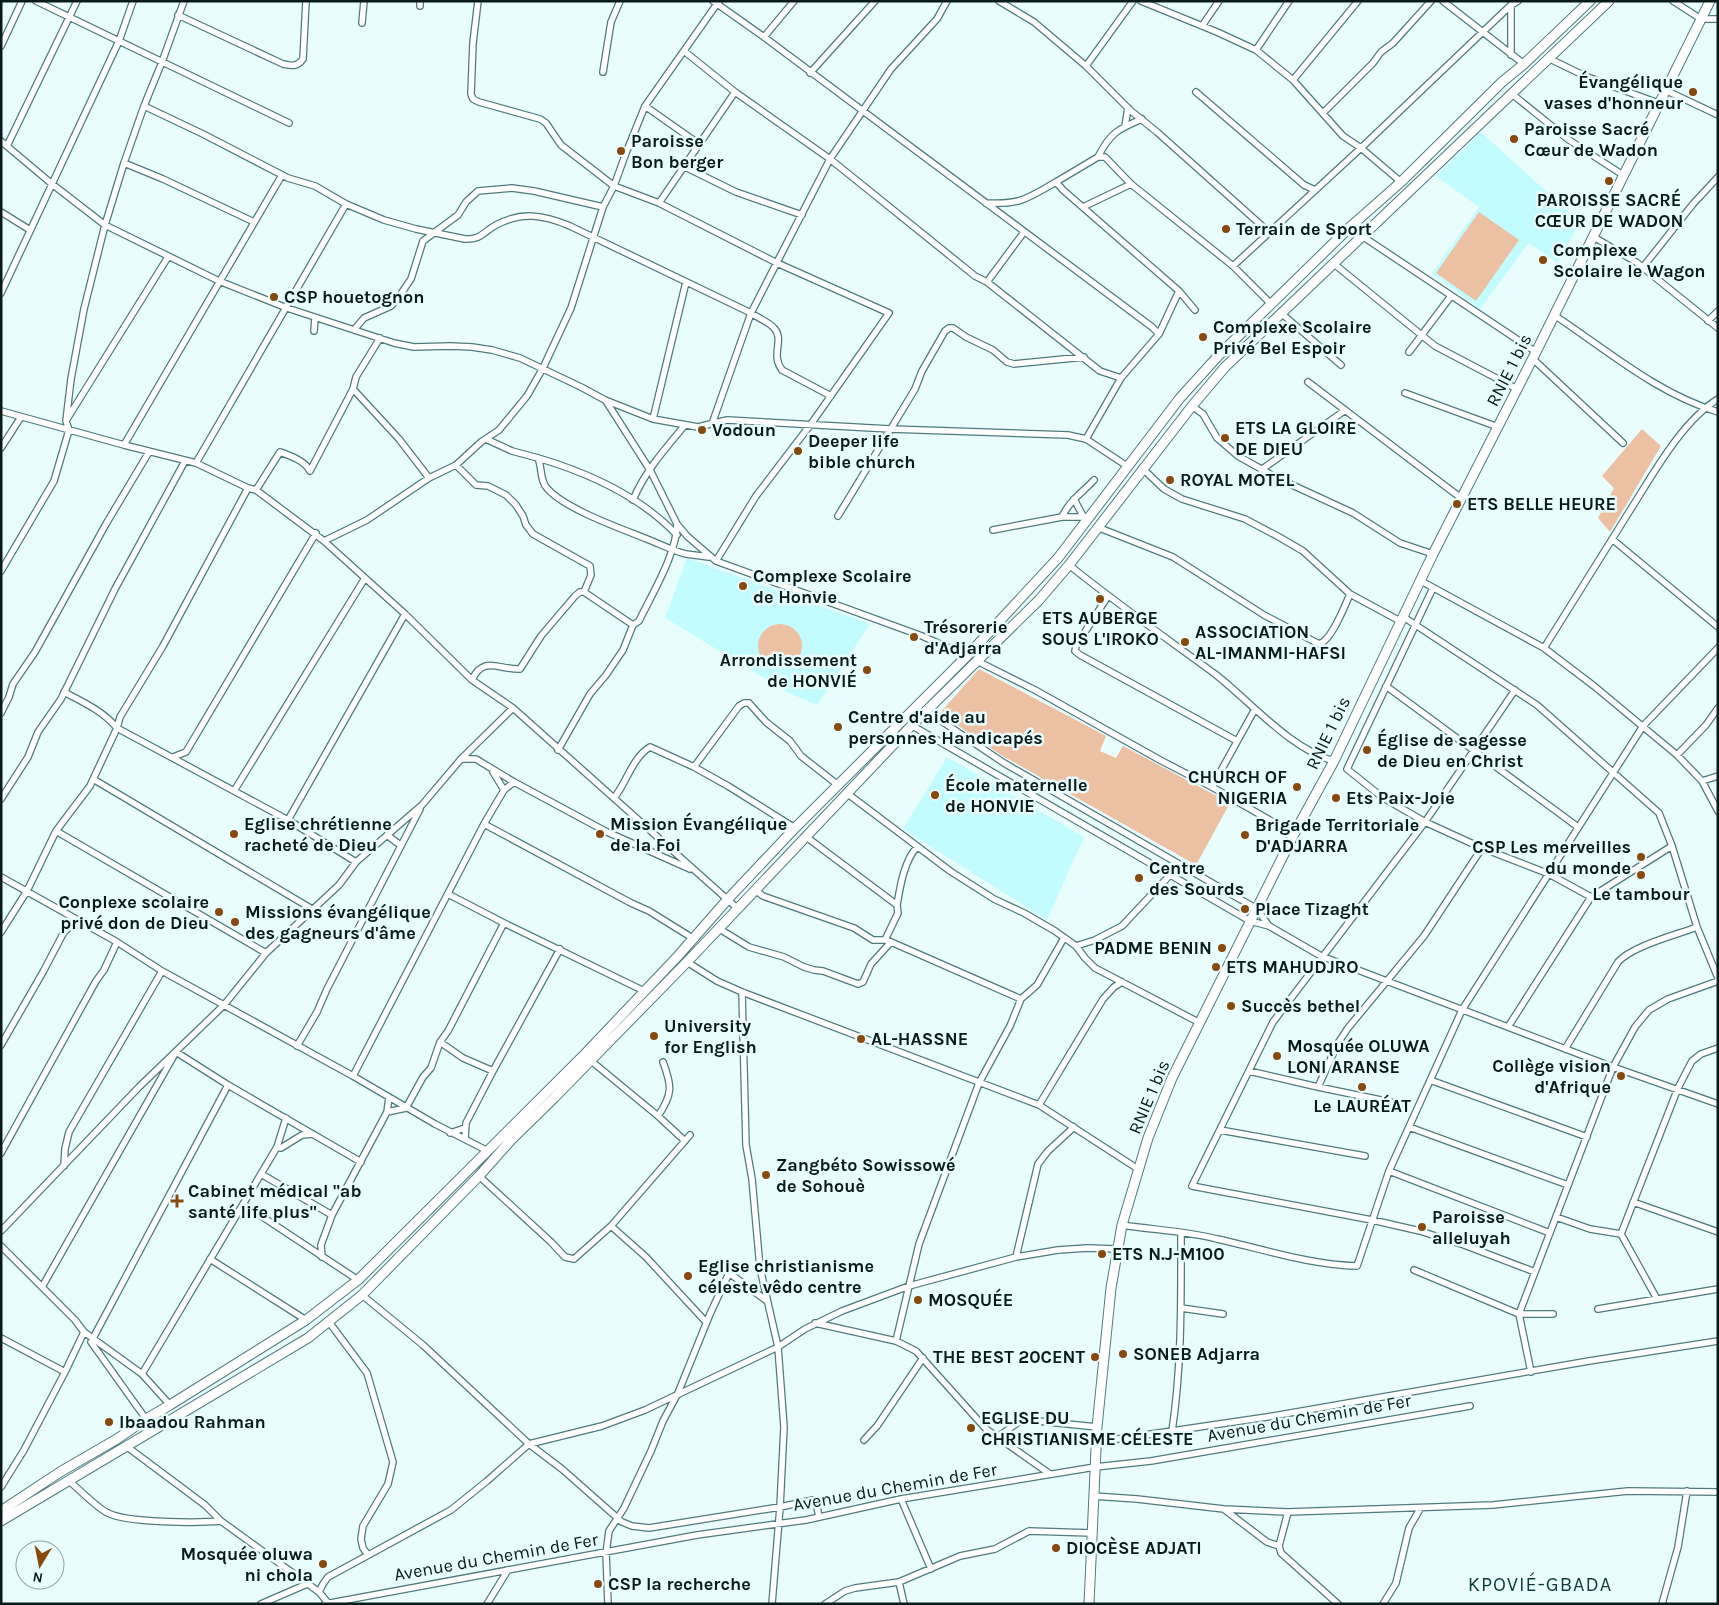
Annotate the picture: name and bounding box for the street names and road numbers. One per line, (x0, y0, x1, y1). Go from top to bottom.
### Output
street label: RNIE 1 bis (1481, 330, 1537, 410)
street label: RNIE 1 bis (1301, 693, 1355, 773)
street label: RNIE 1 bis (1124, 1057, 1174, 1137)
street label: Avenue du Chemin de Fer (1205, 1389, 1413, 1447)
street label: Avenue du Chemin de Fer (791, 1458, 999, 1516)
street label: Avenue du Chemin de Fer (392, 1528, 600, 1586)

